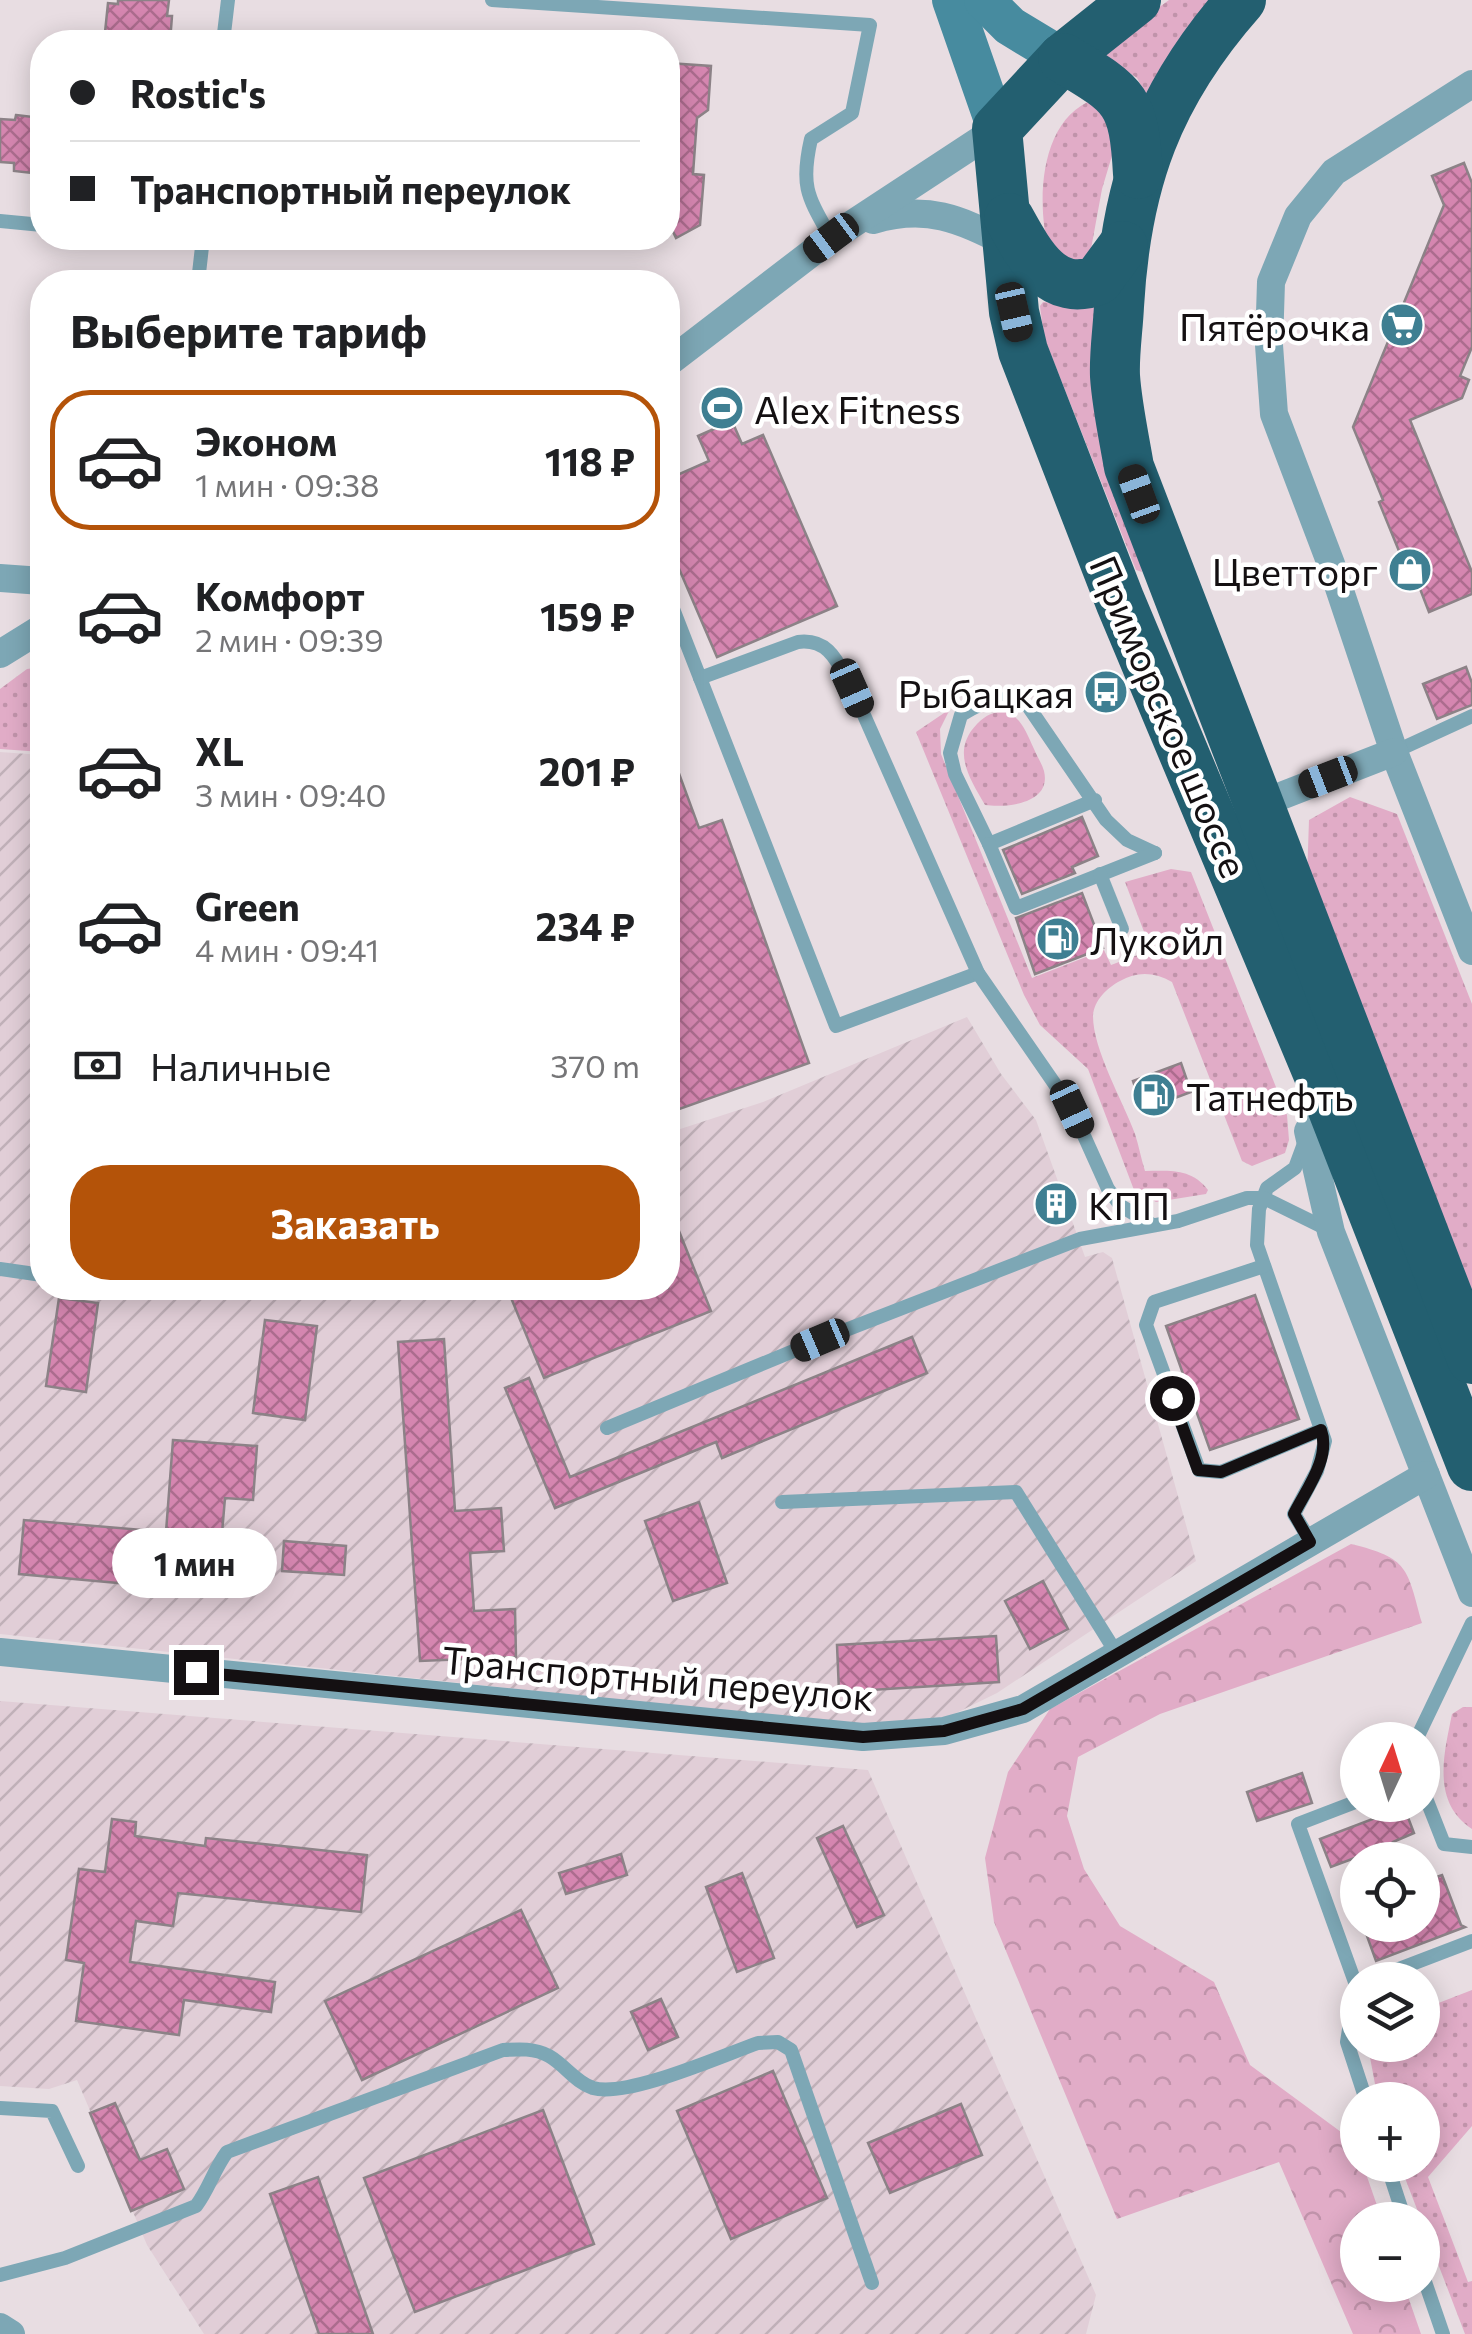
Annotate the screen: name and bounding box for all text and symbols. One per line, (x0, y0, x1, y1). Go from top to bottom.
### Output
text: Rostic's (130, 69, 266, 116)
text: Транспортный переулок (130, 165, 571, 212)
car (798, 208, 864, 268)
car (993, 279, 1035, 345)
text: Выберите тариф (70, 302, 427, 357)
place label: Пятёрочка (1179, 302, 1370, 349)
supermarket icon: Пятёрочка (1379, 302, 1425, 348)
sports icon: Alex Fitness (699, 385, 745, 431)
place label: Alex Fitness (754, 385, 961, 432)
icon: car (75, 415, 165, 505)
text: Эконом (195, 417, 337, 464)
text: 118 ₽ (545, 437, 635, 484)
car (1115, 461, 1163, 527)
text: 1 мин · 09:38 (195, 464, 380, 504)
place label: Цветторг (1212, 547, 1378, 594)
shop icon: Цветторг (1387, 547, 1433, 593)
street label: Приморское шоссе (1081, 548, 1259, 884)
icon: car (75, 570, 165, 660)
text: Комфорт (195, 572, 365, 619)
text: 159 ₽ (540, 592, 635, 639)
text: 2 мин · 09:39 (195, 619, 384, 659)
car (826, 654, 878, 722)
place label: Рыбацкая (898, 669, 1074, 716)
bus stop icon: Рыбацкая (1083, 669, 1129, 715)
icon: car (75, 725, 165, 815)
text: XL (195, 727, 244, 774)
text: 201 ₽ (539, 747, 635, 794)
car (1295, 752, 1361, 802)
text: 3 мин · 09:40 (195, 774, 387, 814)
icon: car (75, 880, 165, 970)
text: Green (195, 882, 300, 929)
text: 234 ₽ (536, 902, 635, 949)
fuel station icon: Лукойл (1035, 916, 1081, 962)
place label: Лукойл (1090, 916, 1224, 963)
text: 4 мин · 09:41 (195, 929, 379, 969)
icon: cash (70, 1038, 125, 1093)
text: Наличные (150, 1042, 331, 1089)
text: 370 m (550, 1045, 640, 1085)
fuel station icon: Татнефть (1131, 1072, 1177, 1118)
place label: Татнефть (1186, 1072, 1353, 1119)
car (1046, 1075, 1098, 1143)
button: Заказать (70, 1165, 640, 1280)
building icon: КПП (1033, 1181, 1079, 1227)
place label: КПП (1088, 1181, 1170, 1228)
car (787, 1314, 853, 1366)
route start (1150, 1376, 1195, 1421)
callout: 1 мин (114, 1527, 278, 1597)
text: 1 мин (154, 1543, 235, 1583)
street label: Транспортный переулок (440, 1635, 876, 1719)
route end (174, 1650, 219, 1695)
north arrow (1340, 1722, 1440, 1822)
map controls (1340, 1722, 1440, 2302)
button: locate (1340, 1842, 1440, 1942)
button: layers (1340, 1962, 1440, 2062)
button: + (1340, 2082, 1440, 2182)
button: − (1340, 2202, 1440, 2302)

